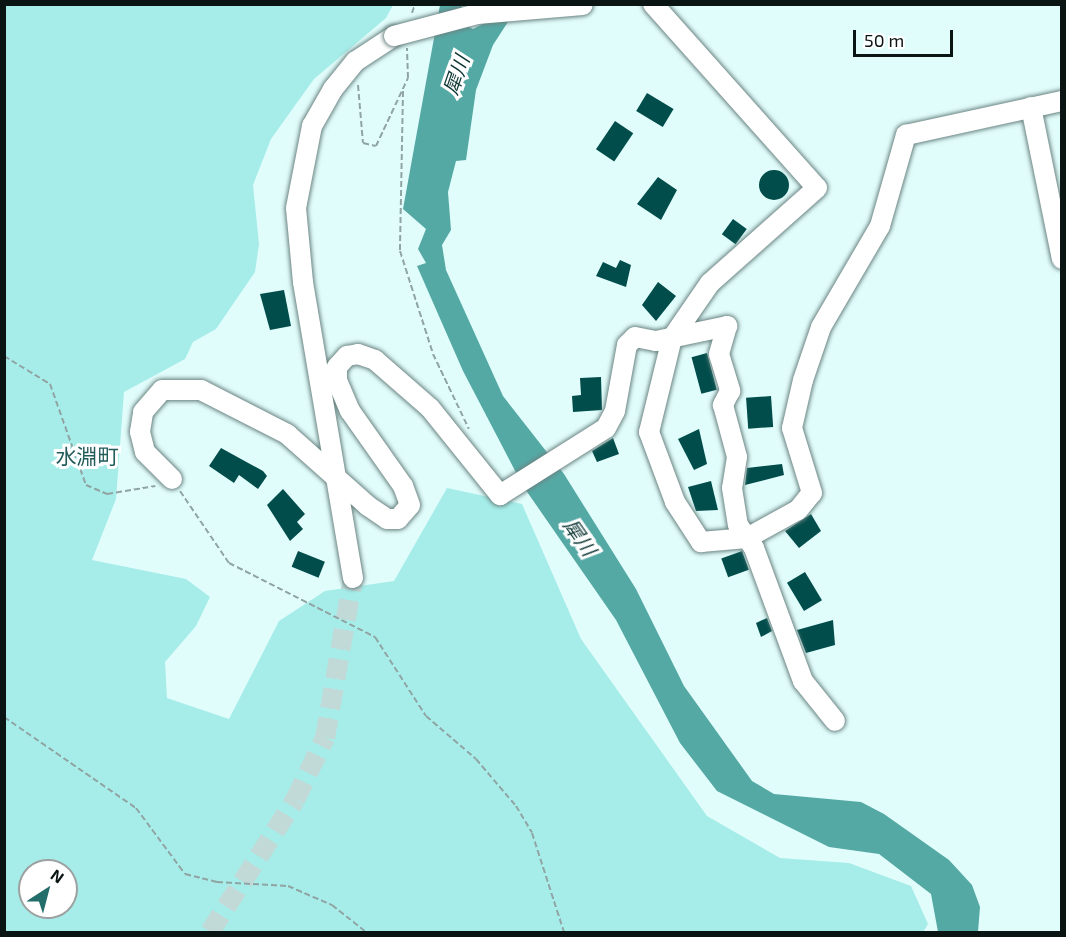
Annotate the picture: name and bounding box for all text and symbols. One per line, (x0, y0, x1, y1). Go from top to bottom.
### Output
scale bar (856, 18, 956, 56)
text: 50 m (864, 29, 904, 51)
water label: 犀川 (438, 52, 474, 98)
district label: 水淵町 (56, 443, 118, 469)
water label: 犀川 (559, 514, 601, 560)
north arrow (18, 859, 78, 919)
text: N (47, 865, 68, 887)

